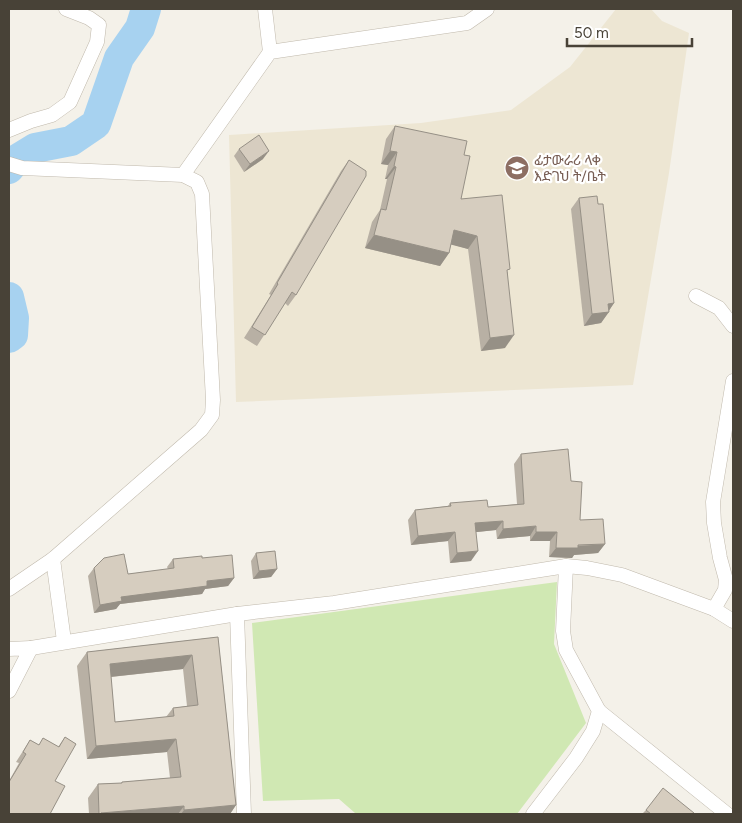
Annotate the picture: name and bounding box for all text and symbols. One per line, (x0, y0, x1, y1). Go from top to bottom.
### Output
scale bar (567, 15, 692, 47)
text: 50 m (574, 24, 609, 42)
place label: ፊታውራሪ ላቀ እድገህ ት/ቤት (534, 152, 607, 185)
school or university icon: ፊታውራሪ ላቀ እድገህ ት/ቤት (504, 155, 530, 181)

